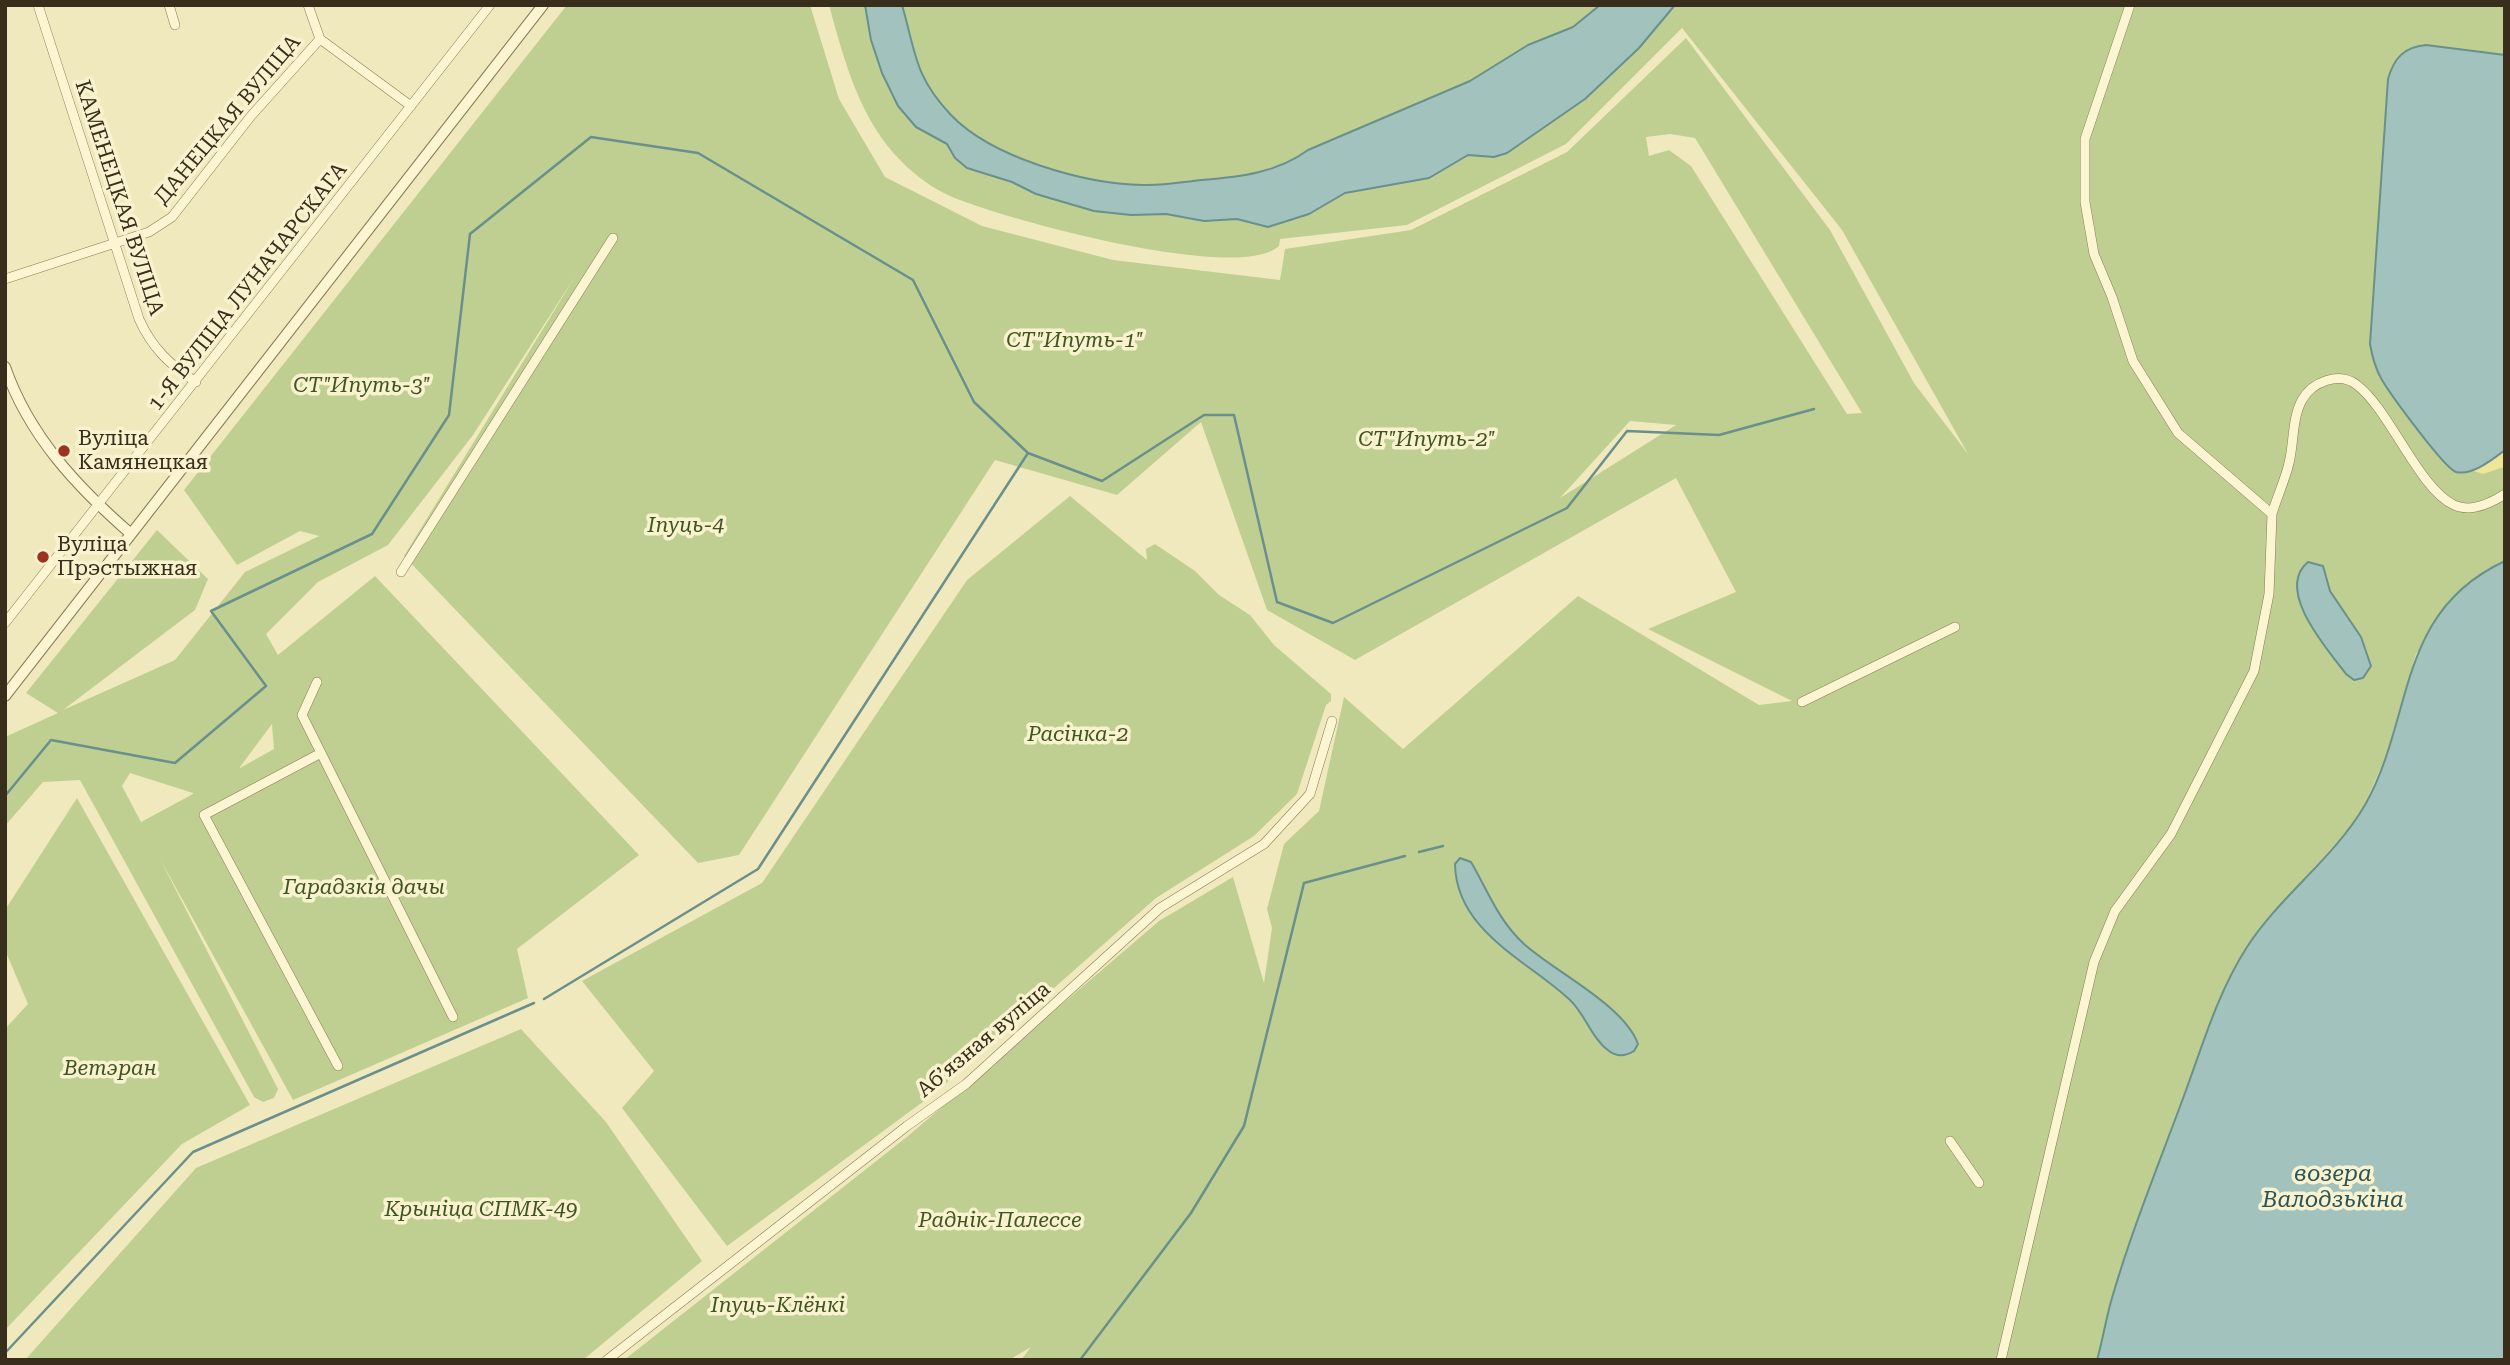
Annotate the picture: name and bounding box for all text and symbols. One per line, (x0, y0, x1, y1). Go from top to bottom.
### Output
street label: ДАНЕЦКАЯ ВУЛІЦА (150, 30, 306, 210)
street label: КАМЕНЕЦКАЯ ВУЛІЦА (69, 77, 169, 319)
street label: 1-Я ВУЛІЦА ЛУНАЧАРСКАГА (143, 158, 353, 416)
park label: СТ"Ипуть-1" (1006, 328, 1144, 354)
park label: СТ"Ипуть-3" (293, 373, 431, 399)
place label: Вуліца Камянецкая (78, 426, 208, 476)
park label: СТ"Ипуть-2" (1358, 427, 1496, 453)
marker: Вуліца Камянецкая (56, 443, 72, 459)
park label: Іпуць-4 (648, 513, 724, 539)
place label: Вуліца Прэстыжная (57, 532, 197, 582)
marker: Вуліца Прэстыжная (35, 549, 51, 565)
park label: Расінка-2 (1027, 722, 1129, 748)
park label: Гарадзкія дачы (283, 875, 445, 901)
street label: Абʼязная вуліца (912, 977, 1056, 1103)
park label: Ветэран (63, 1056, 157, 1082)
water label: возера Валодзькіна (2262, 1160, 2404, 1214)
park label: Крыніца СПМК-49 (385, 1197, 577, 1223)
park label: Раднік-Палессе (918, 1208, 1082, 1234)
park label: Іпуць-Клёнкі (711, 1293, 845, 1319)

